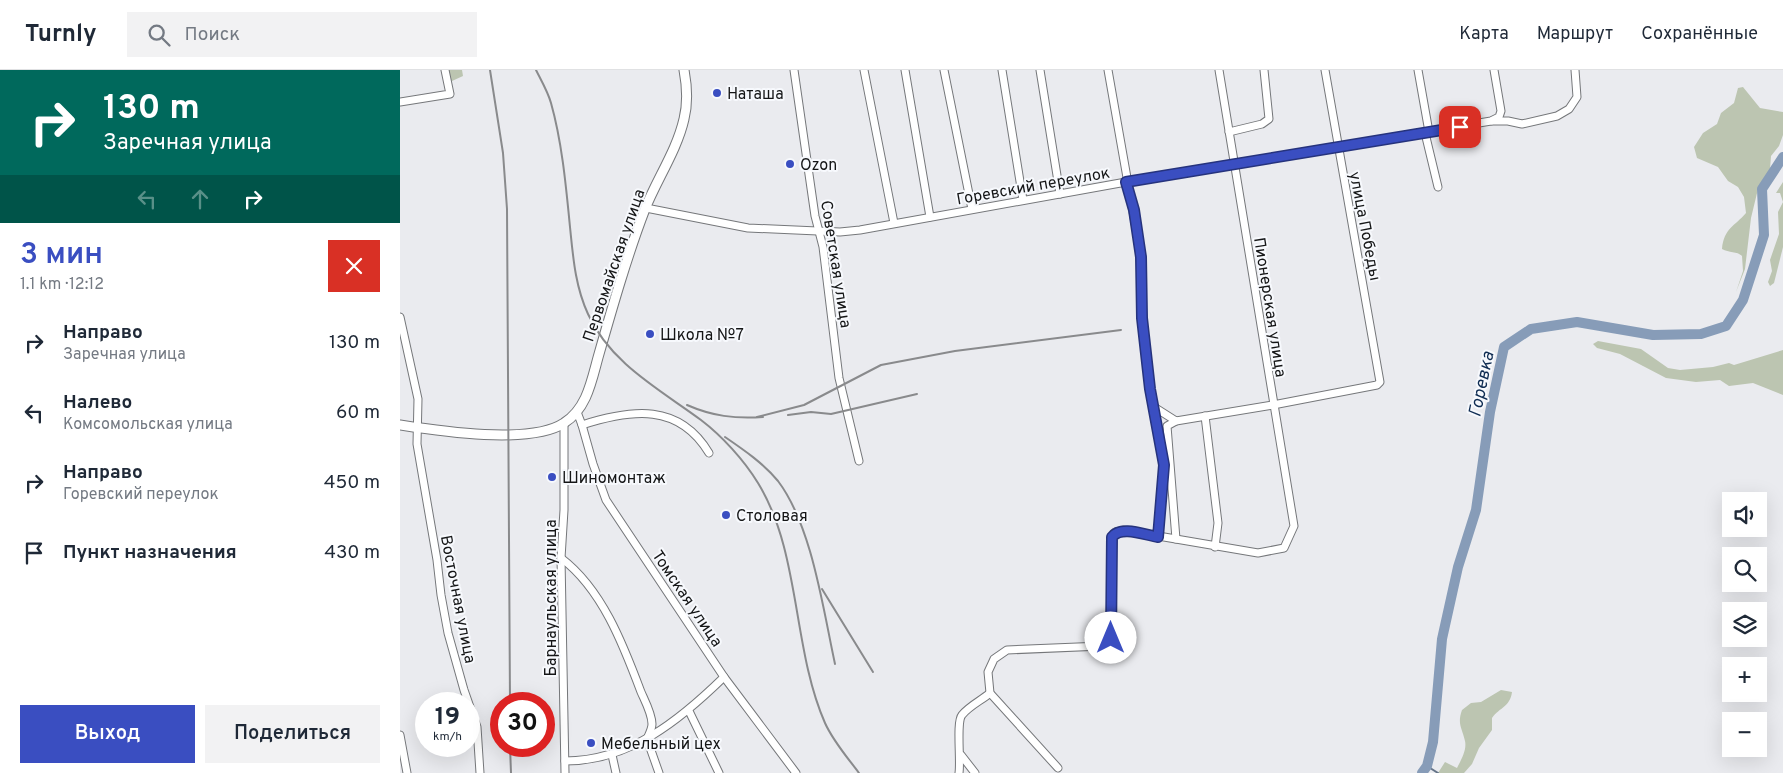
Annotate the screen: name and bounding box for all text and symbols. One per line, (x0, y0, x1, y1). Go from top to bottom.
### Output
search box (127, 12, 477, 57)
text: Turnly (25, 20, 97, 50)
icon: search (145, 21, 173, 49)
text: Поиск (185, 23, 240, 47)
text: Карта (1459, 23, 1509, 46)
text: Маршрут (1537, 23, 1613, 46)
text: Сохранённые (1641, 23, 1758, 46)
place label: Наташа (727, 85, 784, 105)
text: 130 m (103, 87, 200, 131)
marker: Наташа (711, 87, 723, 99)
icon: right (20, 90, 85, 155)
pin (1439, 106, 1481, 148)
icon: arrive (1446, 113, 1474, 141)
text: Заречная улица (103, 130, 272, 157)
place label: Ozon (800, 156, 837, 176)
marker: Ozon (784, 158, 796, 170)
street label: Горевский переулок (955, 164, 1112, 210)
street label: улица Победы (1344, 170, 1384, 283)
icon: left (133, 185, 161, 213)
icon: ahead (186, 185, 214, 213)
icon: right (239, 185, 267, 213)
street label: Первомайская улица (579, 187, 650, 345)
street label: Советская улица (815, 199, 855, 330)
street label: Пионерская улица (1248, 236, 1290, 379)
text: 3 мин (20, 237, 103, 274)
button: close (328, 240, 380, 292)
text: 1.1 km · 12:12 (20, 275, 104, 295)
text: Направо (63, 321, 143, 345)
place label: Школа №7 (660, 326, 744, 346)
marker: Школа №7 (644, 328, 656, 340)
icon: right (20, 329, 48, 357)
text: 130 m (329, 331, 380, 355)
text: Заречная улица (63, 345, 186, 365)
water label: Горевка (1464, 349, 1501, 419)
text: Налево (63, 391, 132, 415)
icon: left (20, 399, 48, 427)
text: 60 m (336, 401, 380, 425)
text: Комсомольская улица (63, 415, 233, 435)
text: Направо (63, 461, 143, 485)
icon: right (20, 469, 48, 497)
place label: Шиномонтаж (562, 469, 666, 489)
text: 450 m (324, 471, 380, 495)
marker: Шиномонтаж (546, 471, 558, 483)
text: Горевский переулок (63, 485, 219, 505)
map controls (1722, 492, 1767, 757)
button: sound (1722, 492, 1767, 537)
place label: Столовая (736, 507, 808, 527)
marker: Столовая (720, 509, 732, 521)
street label: Барнаульская улица (542, 519, 562, 677)
street label: Восточная улица (435, 534, 479, 665)
icon: arrive (20, 539, 48, 567)
text: Пункт назначения (63, 541, 237, 565)
text: 430 m (324, 541, 380, 565)
street label: Томская улица (647, 547, 726, 651)
button: search (1722, 547, 1767, 592)
button: layers (1722, 602, 1767, 647)
position arrow (1084, 611, 1136, 663)
button: + (1722, 657, 1767, 702)
speed limit sign: 30 (490, 692, 555, 757)
text: 19 (435, 702, 460, 734)
button: Выход (20, 705, 195, 763)
button: Поделиться (205, 705, 380, 763)
button: − (1722, 712, 1767, 757)
text: km/h (433, 729, 462, 745)
place label: Мебельный цех (601, 735, 721, 755)
marker: Мебельный цех (585, 737, 597, 749)

